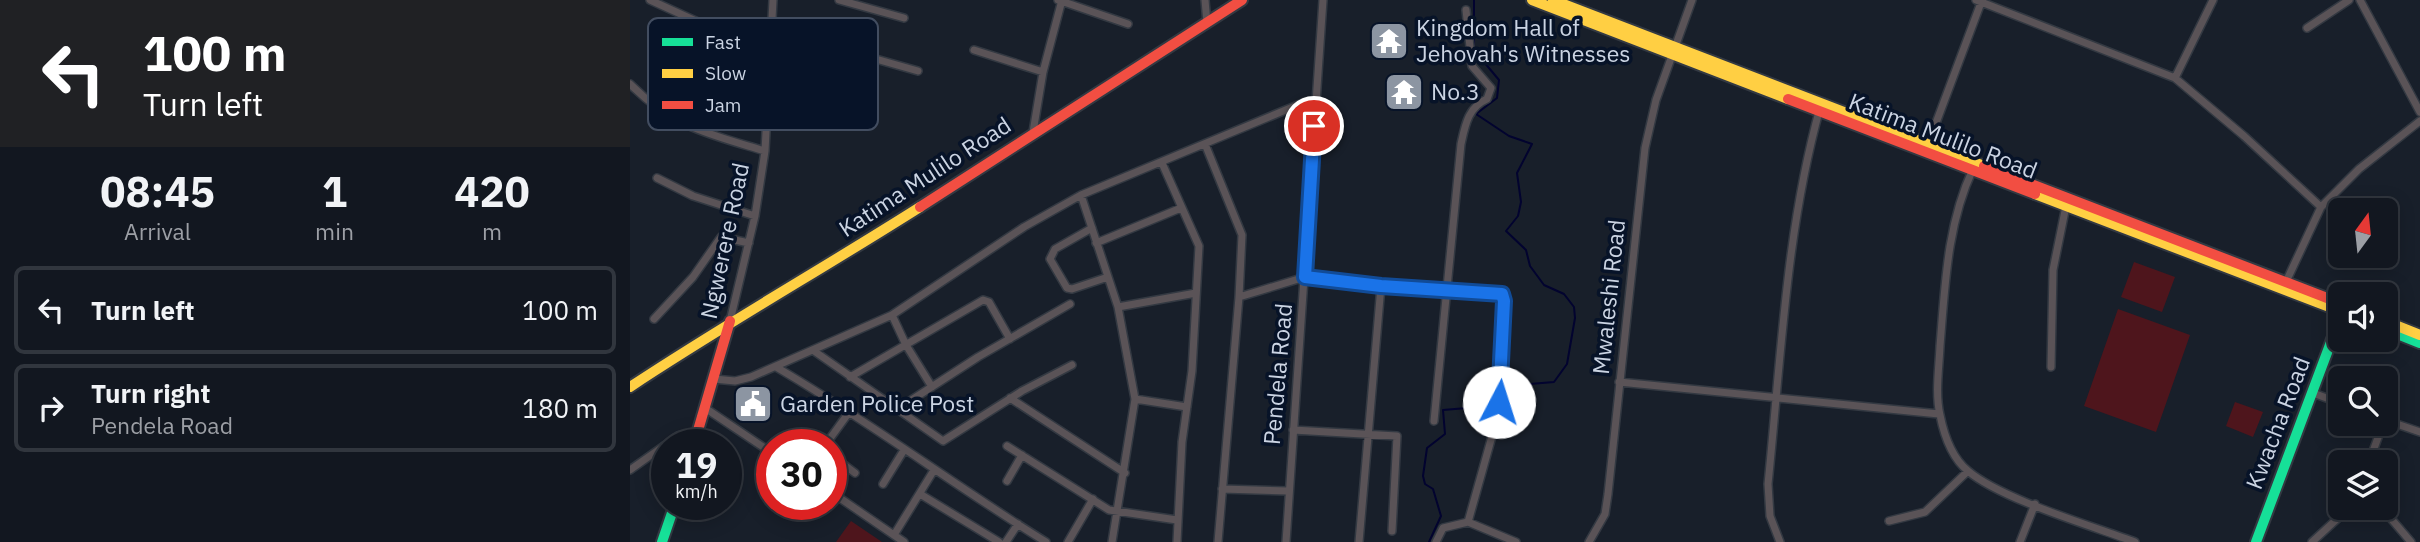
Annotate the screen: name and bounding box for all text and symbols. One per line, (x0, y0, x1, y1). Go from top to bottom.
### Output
place label: Kingdom Hall of Jehovah's Witnesses (1416, 12, 1631, 68)
legend (648, 18, 878, 130)
temple icon: Kingdom Hall of Jehovah's Witnesses (1368, 20, 1410, 62)
text: 100 m (143, 21, 287, 84)
icon: left (28, 28, 119, 119)
text: Fast (705, 30, 741, 54)
text: Slow (705, 61, 746, 85)
temple icon: No.3 (1383, 71, 1425, 113)
place label: No.3 (1431, 76, 1480, 106)
text: Turn left (143, 83, 263, 125)
street label: Katima Mulilo Road (1845, 85, 2042, 185)
text: Jam (705, 93, 741, 117)
pin (1284, 96, 1344, 156)
icon: arrive (1295, 107, 1333, 145)
street label: Katima Mulilo Road (833, 109, 1016, 243)
street label: Ngwerere Road (693, 160, 755, 322)
text: 08:45 (100, 164, 215, 219)
text: 1 (322, 164, 347, 219)
text: 420 (454, 164, 530, 219)
north arrow (2328, 198, 2398, 268)
map controls (2328, 198, 2398, 520)
text: Arrival (124, 216, 191, 246)
text: min (315, 216, 354, 246)
text: m (482, 216, 502, 246)
street label: Mwaleshi Road (1585, 218, 1631, 376)
button: sound (2328, 282, 2398, 352)
icon: left (32, 291, 70, 329)
text: Turn left (91, 293, 194, 327)
text: 100 m (522, 293, 598, 327)
street label: Pendela Road (1256, 302, 1298, 446)
street label: Kwacha Road (2238, 352, 2316, 493)
position arrow (1462, 365, 1536, 439)
button: search (2328, 366, 2398, 436)
text: Turn right (91, 376, 210, 410)
public building icon: Garden Police Post (732, 383, 774, 425)
place label: Garden Police Post (780, 388, 974, 418)
icon: right (32, 389, 70, 427)
text: 180 m (522, 391, 598, 425)
text: Pendela Road (91, 410, 233, 440)
speed limit sign: 30 (756, 429, 847, 520)
text: 19 (675, 442, 718, 488)
button: layers (2328, 450, 2398, 520)
text: km/h (675, 480, 718, 503)

